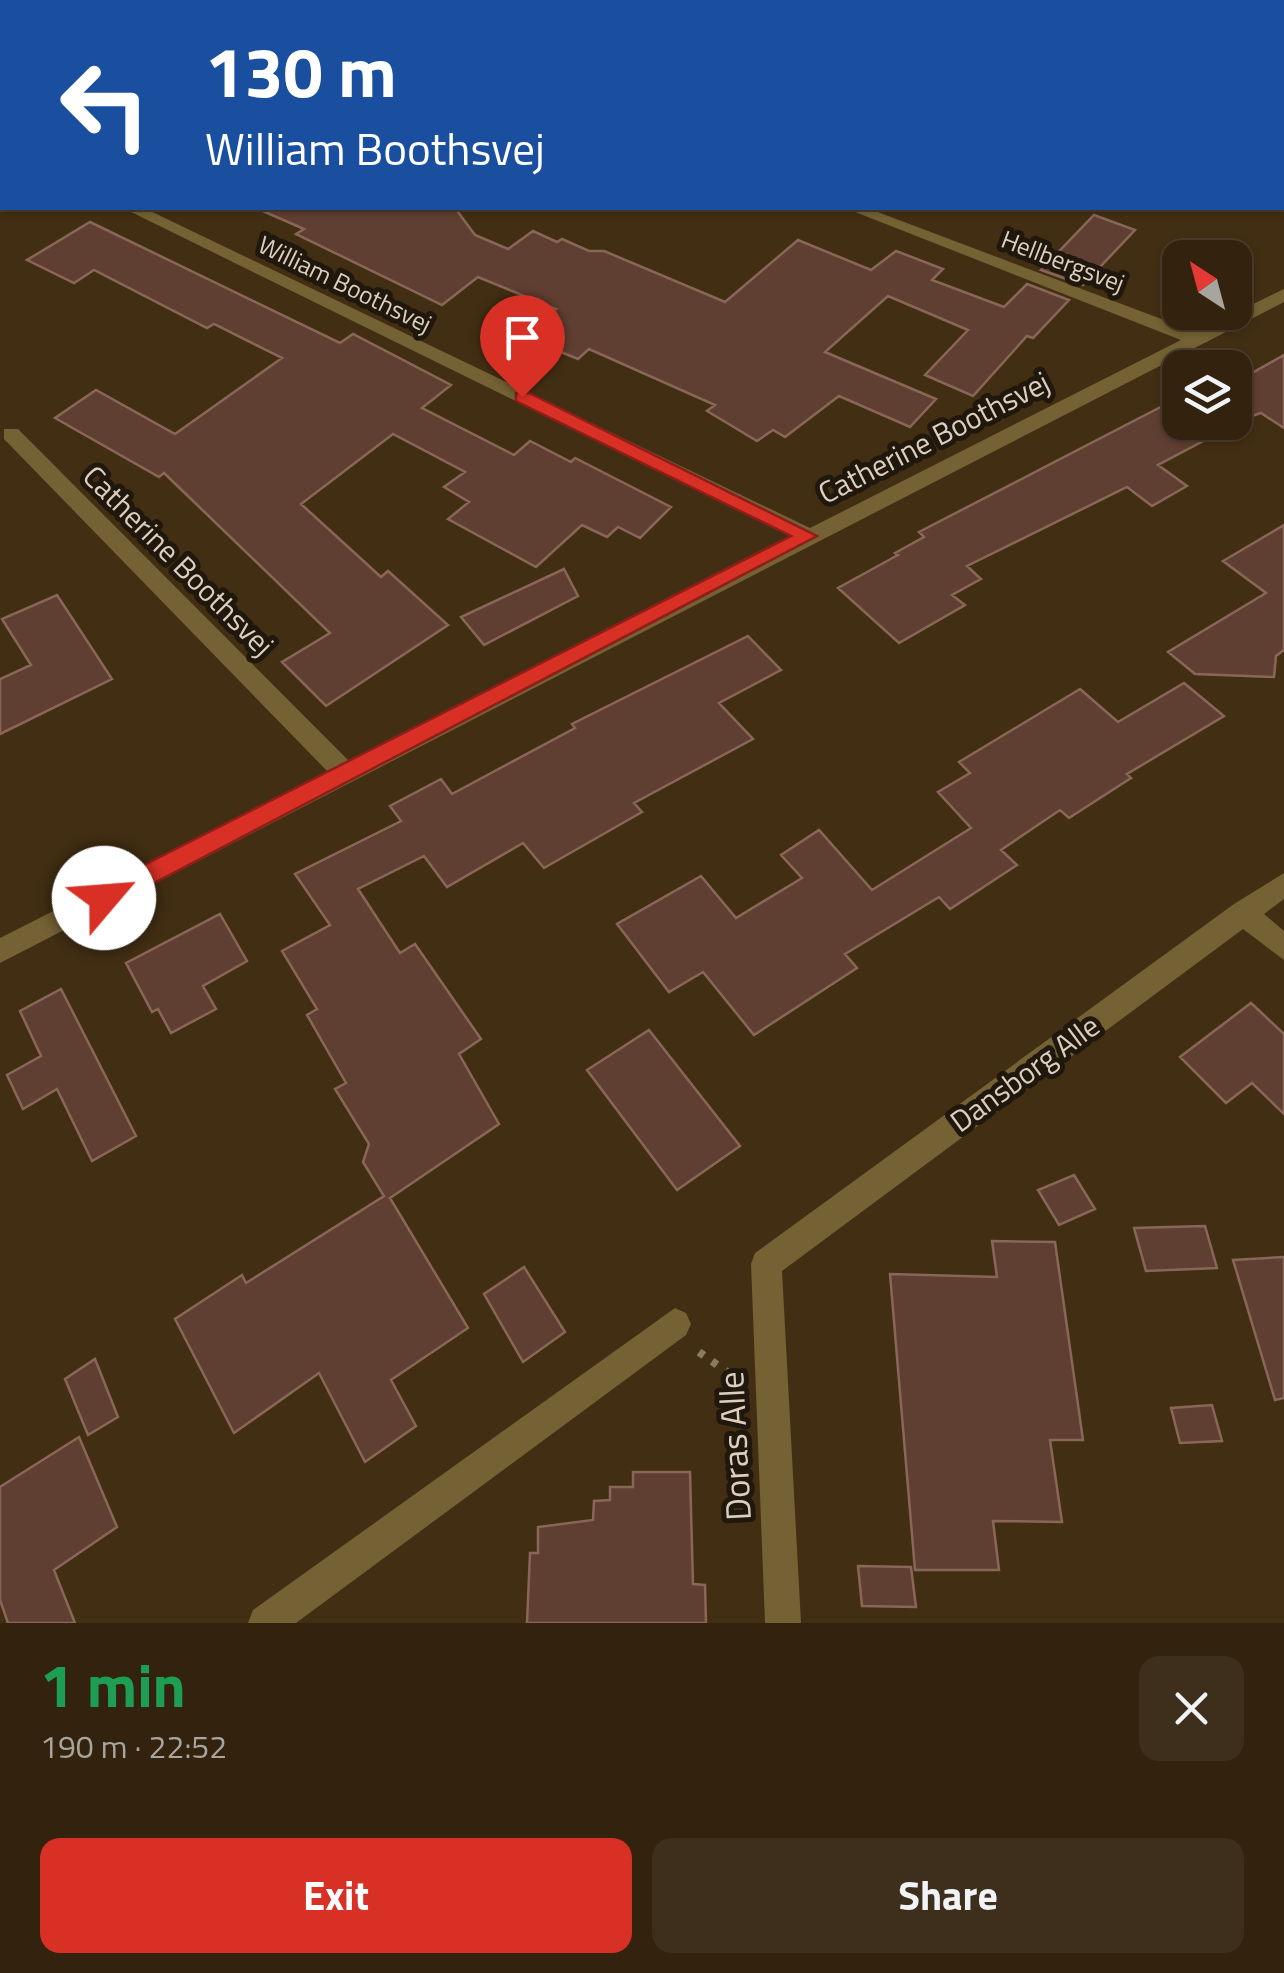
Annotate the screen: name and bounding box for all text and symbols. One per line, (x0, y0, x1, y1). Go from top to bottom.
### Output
text: 130 m (205, 18, 397, 124)
icon: left (40, 40, 170, 170)
text: William Boothsvej (205, 114, 545, 182)
street label: Hellbergsvej (996, 220, 1130, 302)
street label: William Boothsvej (252, 226, 438, 342)
north arrow (1162, 240, 1252, 330)
map controls (1162, 240, 1252, 440)
pin (480, 295, 565, 398)
icon: arrive (495, 310, 550, 365)
button: layers (1162, 350, 1252, 440)
street label: Catherine Boothsvej (810, 359, 1057, 515)
street label: Catherine Boothsvej (73, 454, 285, 666)
position arrow (52, 846, 156, 950)
street label: Dansborg Alle (940, 1003, 1109, 1143)
street label: Doras Alle (703, 1370, 765, 1522)
text: 1 min (40, 1639, 186, 1730)
button: close (1139, 1656, 1244, 1761)
text: 190 m · 22:52 (40, 1722, 227, 1770)
button: Exit (40, 1838, 632, 1953)
button: Share (652, 1838, 1244, 1953)

